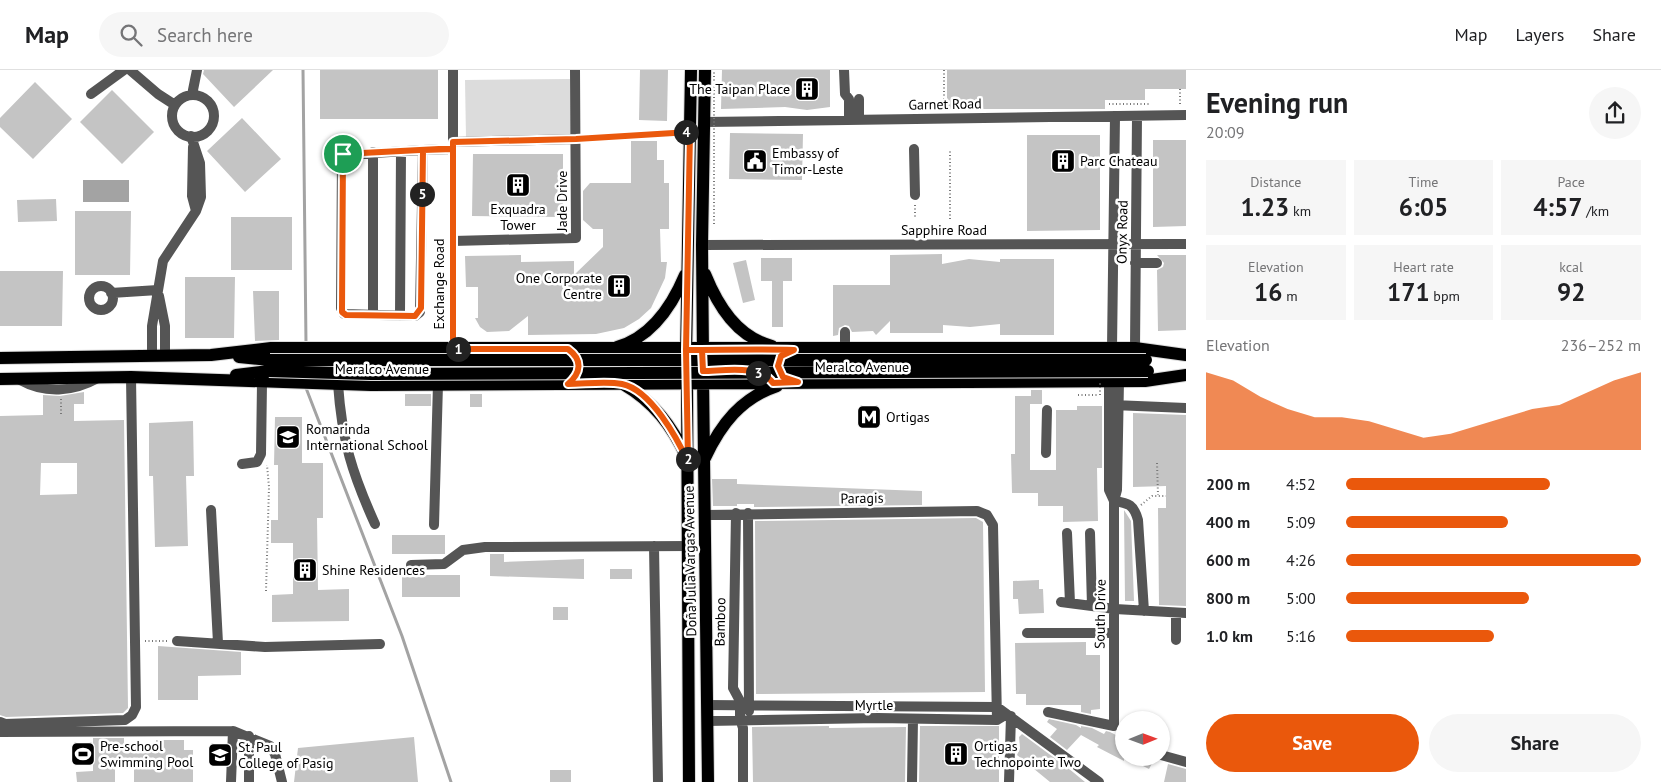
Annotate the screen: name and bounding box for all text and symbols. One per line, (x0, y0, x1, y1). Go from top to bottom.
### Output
search box (99, 12, 449, 57)
text: Map (25, 19, 69, 50)
icon: search (117, 21, 145, 49)
text: Search here (157, 23, 253, 47)
text: Map (1455, 23, 1487, 46)
text: Layers (1515, 23, 1564, 46)
text: Share (1592, 23, 1636, 46)
building icon: The Taipan Place (794, 76, 820, 102)
place label: The Taipan Place (689, 80, 790, 98)
text: Evening run (1206, 84, 1348, 121)
button: share (1589, 87, 1641, 139)
street label: Garnet Road (908, 94, 982, 114)
pin: 4 (674, 120, 698, 144)
text: 20:09 (1206, 122, 1244, 142)
text: 4 (683, 123, 690, 141)
pin (322, 133, 364, 175)
icon: arrive (329, 140, 357, 168)
place label: Embassy of Timor-Leste (772, 144, 843, 178)
public building icon: Embassy of Timor-Leste (742, 148, 768, 174)
building icon: Parc Chateau (1050, 148, 1076, 174)
place label: Parc Chateau (1080, 152, 1158, 170)
street label: Jade Drive (553, 171, 571, 232)
building icon: Exquadra Tower (505, 172, 531, 198)
text: Distance (1250, 173, 1301, 191)
text: Time (1408, 173, 1439, 191)
text: Pace (1557, 173, 1585, 191)
pin: 5 (410, 182, 434, 206)
text: 5 (419, 185, 426, 203)
text: 1.23 (1241, 191, 1289, 223)
text: 6:05 (1399, 191, 1448, 223)
text: 4:57 (1533, 191, 1582, 223)
place label: Exquadra Tower (490, 200, 546, 234)
street label: Onyx Road (1112, 200, 1132, 264)
text: km (1289, 202, 1311, 220)
text: /km (1582, 202, 1609, 220)
street label: Sapphire Road (901, 221, 987, 239)
street label: Exchange Road (430, 239, 448, 329)
text: Elevation (1248, 258, 1304, 276)
text: Heart rate (1393, 258, 1454, 276)
text: kcal (1559, 258, 1583, 276)
place label: One Corporate Centre (516, 269, 602, 303)
building icon: One Corporate Centre (606, 273, 632, 299)
text: 16 (1254, 276, 1282, 308)
text: 171 (1387, 276, 1430, 308)
text: 92 (1557, 276, 1585, 308)
text: m (1282, 287, 1298, 305)
text: bpm (1430, 287, 1460, 305)
text: Elevation (1206, 335, 1270, 355)
text: 236–252 m (1561, 335, 1641, 355)
pin: 1 (446, 336, 470, 362)
text: 1 (455, 340, 462, 358)
street label: Meralco Avenue (815, 358, 909, 376)
street label: Meralco Avenue (335, 360, 429, 378)
pin: 3 (746, 360, 770, 386)
text: 3 (755, 364, 762, 382)
metro station icon: Ortigas (856, 404, 882, 430)
place label: Ortigas (886, 408, 930, 426)
place label: Romarinda International School (306, 420, 428, 454)
school or university icon: Romarinda International School (275, 424, 301, 450)
pin: 2 (676, 446, 700, 472)
text: 2 (685, 450, 692, 468)
text: 200 m (1206, 474, 1250, 494)
text: 4:52 (1286, 474, 1316, 494)
street label: Doña Julia Vargas Avenue (680, 485, 700, 637)
street label: Paragis (840, 489, 884, 507)
text: 400 m (1206, 512, 1250, 532)
text: 5:09 (1286, 512, 1316, 532)
text: 600 m (1206, 550, 1250, 570)
text: 4:26 (1286, 550, 1316, 570)
building icon: Shine Residences (292, 557, 318, 583)
place label: Shine Residences (322, 561, 425, 579)
street label: South Drive (1090, 579, 1110, 649)
text: 800 m (1206, 588, 1250, 608)
text: 5:00 (1286, 588, 1316, 608)
street label: Bamboo (711, 597, 729, 647)
text: 1.0 km (1206, 626, 1253, 646)
text: 5:16 (1286, 626, 1316, 646)
street label: Myrtle (855, 696, 893, 714)
north arrow (1115, 711, 1170, 766)
map controls (1115, 711, 1170, 766)
button: Save (1206, 714, 1419, 772)
button: Share (1429, 714, 1641, 772)
place label: Pre-school Swimming Pool (100, 737, 193, 771)
place label: Ortigas Technopointe Two (974, 737, 1081, 771)
place label: St. Paul College of Pasig (238, 738, 334, 772)
sports icon: Pre-school Swimming Pool (70, 741, 96, 767)
building icon: Ortigas Technopointe Two (943, 741, 969, 767)
school or university icon: St. Paul College of Pasig (207, 742, 233, 768)

